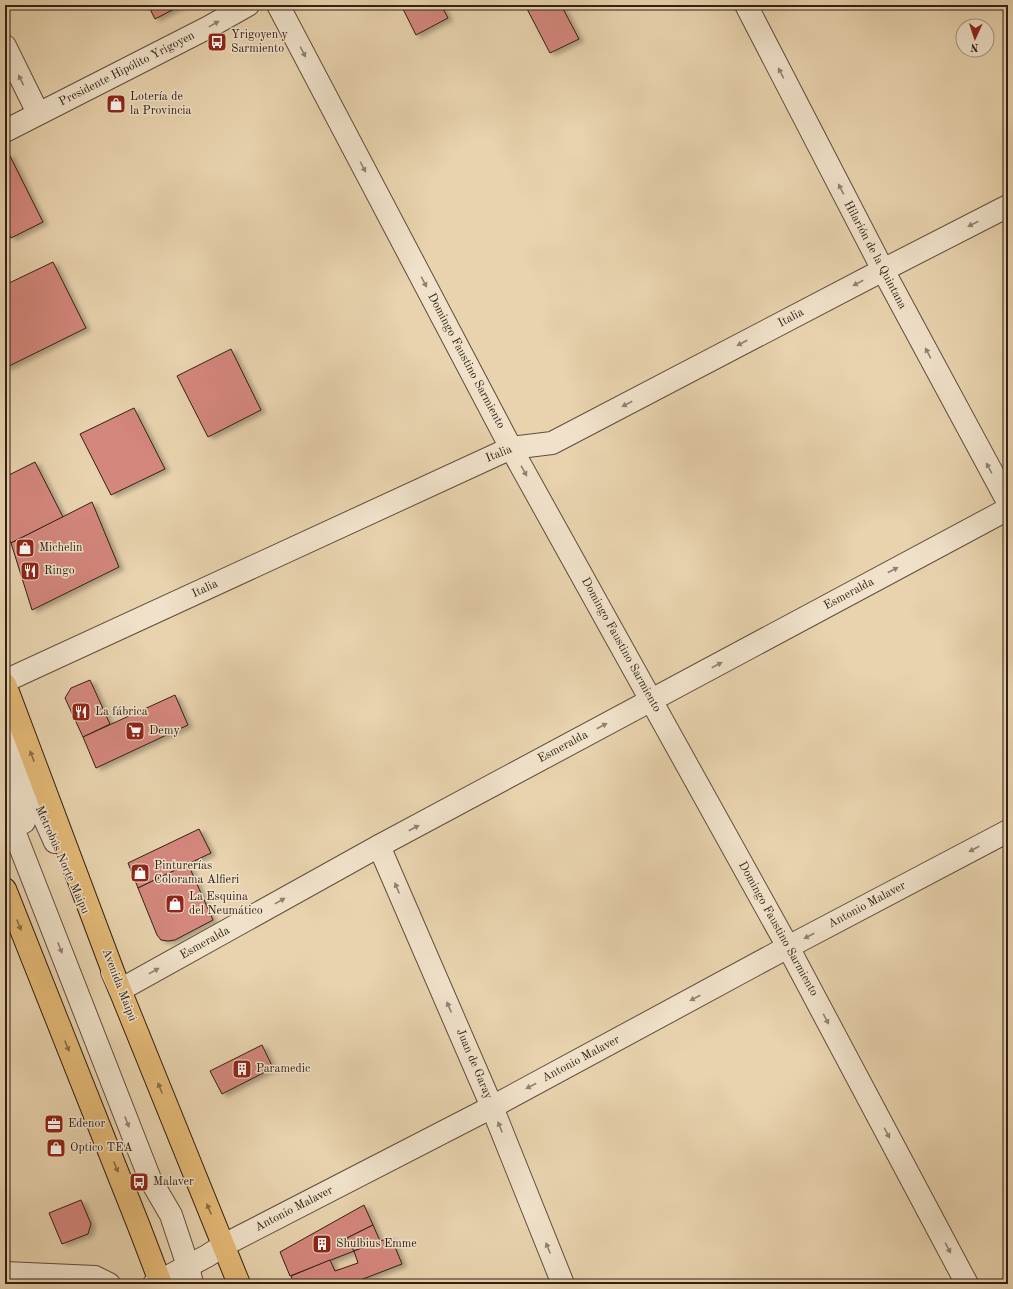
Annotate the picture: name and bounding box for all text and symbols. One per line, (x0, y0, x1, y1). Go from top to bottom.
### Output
north arrow (955, 18, 995, 58)
one-way arrow (208, 21, 220, 27)
street label: Presidente Hipólito Yrigoyen (57, 29, 197, 108)
place label: Yrigoyen y Sarmiento (231, 29, 288, 55)
bus stop icon: Yrigoyen y Sarmiento (206, 31, 228, 53)
text: N (969, 41, 979, 52)
one-way arrow (299, 46, 306, 58)
one-way arrow (778, 68, 785, 79)
one-way arrow (18, 74, 25, 85)
place label: Lotería de la Provincia (130, 91, 192, 117)
shop icon: Lotería de la Provincia (105, 93, 127, 115)
one-way arrow (360, 161, 367, 173)
one-way arrow (838, 183, 844, 195)
street label: Hilarión de la Quintana (841, 199, 909, 311)
one-way arrow (967, 221, 979, 227)
one-way arrow (421, 276, 427, 288)
one-way arrow (852, 280, 863, 286)
street label: Domingo Faustino Sarmiento (425, 291, 507, 431)
street label: Italia (776, 306, 806, 330)
one-way arrow (736, 340, 748, 347)
one-way arrow (924, 348, 931, 359)
one-way arrow (621, 400, 633, 407)
street label: Italia (484, 443, 514, 465)
one-way arrow (986, 462, 993, 474)
one-way arrow (521, 465, 528, 477)
shop icon: Michelin (14, 537, 36, 559)
place label: Michelin (39, 542, 83, 554)
restaurant icon: Ringo (19, 560, 41, 582)
place label: Ringo (44, 565, 75, 577)
one-way arrow (887, 567, 899, 574)
street label: Domingo Faustino Sarmiento (579, 576, 663, 714)
street label: Esmeralda (822, 576, 876, 612)
street label: Italia (190, 578, 220, 600)
one-way arrow (711, 662, 723, 668)
restaurant icon: La fábrica (70, 701, 92, 723)
place label: La fábrica (95, 706, 148, 718)
supermarket icon: Demy (124, 720, 146, 742)
one-way arrow (596, 723, 608, 730)
place label: Demy (149, 725, 180, 737)
street label: Esmeralda (536, 729, 590, 765)
one-way arrow (29, 750, 35, 762)
street label: Metrobús Norte Maipu (33, 804, 91, 916)
one-way arrow (408, 824, 420, 831)
one-way arrow (968, 846, 979, 852)
place label: Pinturerías Colorama Alfieri (154, 860, 239, 886)
street label: Domingo Faustino Sarmiento (736, 860, 820, 998)
shop icon: Pinturerías Colorama Alfieri (129, 862, 151, 884)
street label: Antonio Malaver (826, 880, 908, 930)
one-way arrow (394, 881, 400, 893)
place label: La Esquina del Neumático (189, 891, 263, 917)
shop icon: La Esquina del Neumático (164, 893, 186, 915)
one-way arrow (274, 898, 286, 904)
one-way arrow (17, 920, 23, 932)
street label: Esmeralda (178, 924, 232, 962)
one-way arrow (803, 933, 815, 939)
one-way arrow (57, 943, 63, 955)
street label: Avenida Maipú (100, 947, 139, 1024)
one-way arrow (148, 967, 160, 974)
one-way arrow (689, 994, 700, 1001)
one-way arrow (446, 1001, 452, 1012)
one-way arrow (823, 1013, 830, 1024)
street label: Juan de Garay (454, 1027, 494, 1102)
street label: Antonio Malaver (540, 1034, 622, 1084)
one-way arrow (65, 1040, 71, 1052)
building icon: Paramedic (231, 1058, 253, 1080)
place label: Paramedic (256, 1063, 310, 1075)
one-way arrow (157, 1083, 163, 1094)
one-way arrow (525, 1083, 537, 1089)
office icon: Edenor (43, 1113, 65, 1135)
one-way arrow (125, 1117, 131, 1129)
place label: Edenor (68, 1118, 105, 1130)
one-way arrow (497, 1121, 503, 1133)
one-way arrow (884, 1128, 891, 1139)
shop icon: Optico TEA (45, 1137, 67, 1159)
place label: Optico TEA (70, 1142, 133, 1154)
one-way arrow (113, 1161, 119, 1173)
bus stop icon: Malaver (128, 1171, 150, 1193)
place label: Malaver (153, 1176, 194, 1188)
street label: Antonio Malaver (253, 1184, 335, 1234)
one-way arrow (206, 1203, 212, 1214)
building icon: Shulbius Emme (311, 1233, 333, 1255)
place label: Shulbius Emme (336, 1238, 417, 1250)
one-way arrow (545, 1241, 551, 1253)
one-way arrow (945, 1242, 952, 1254)

